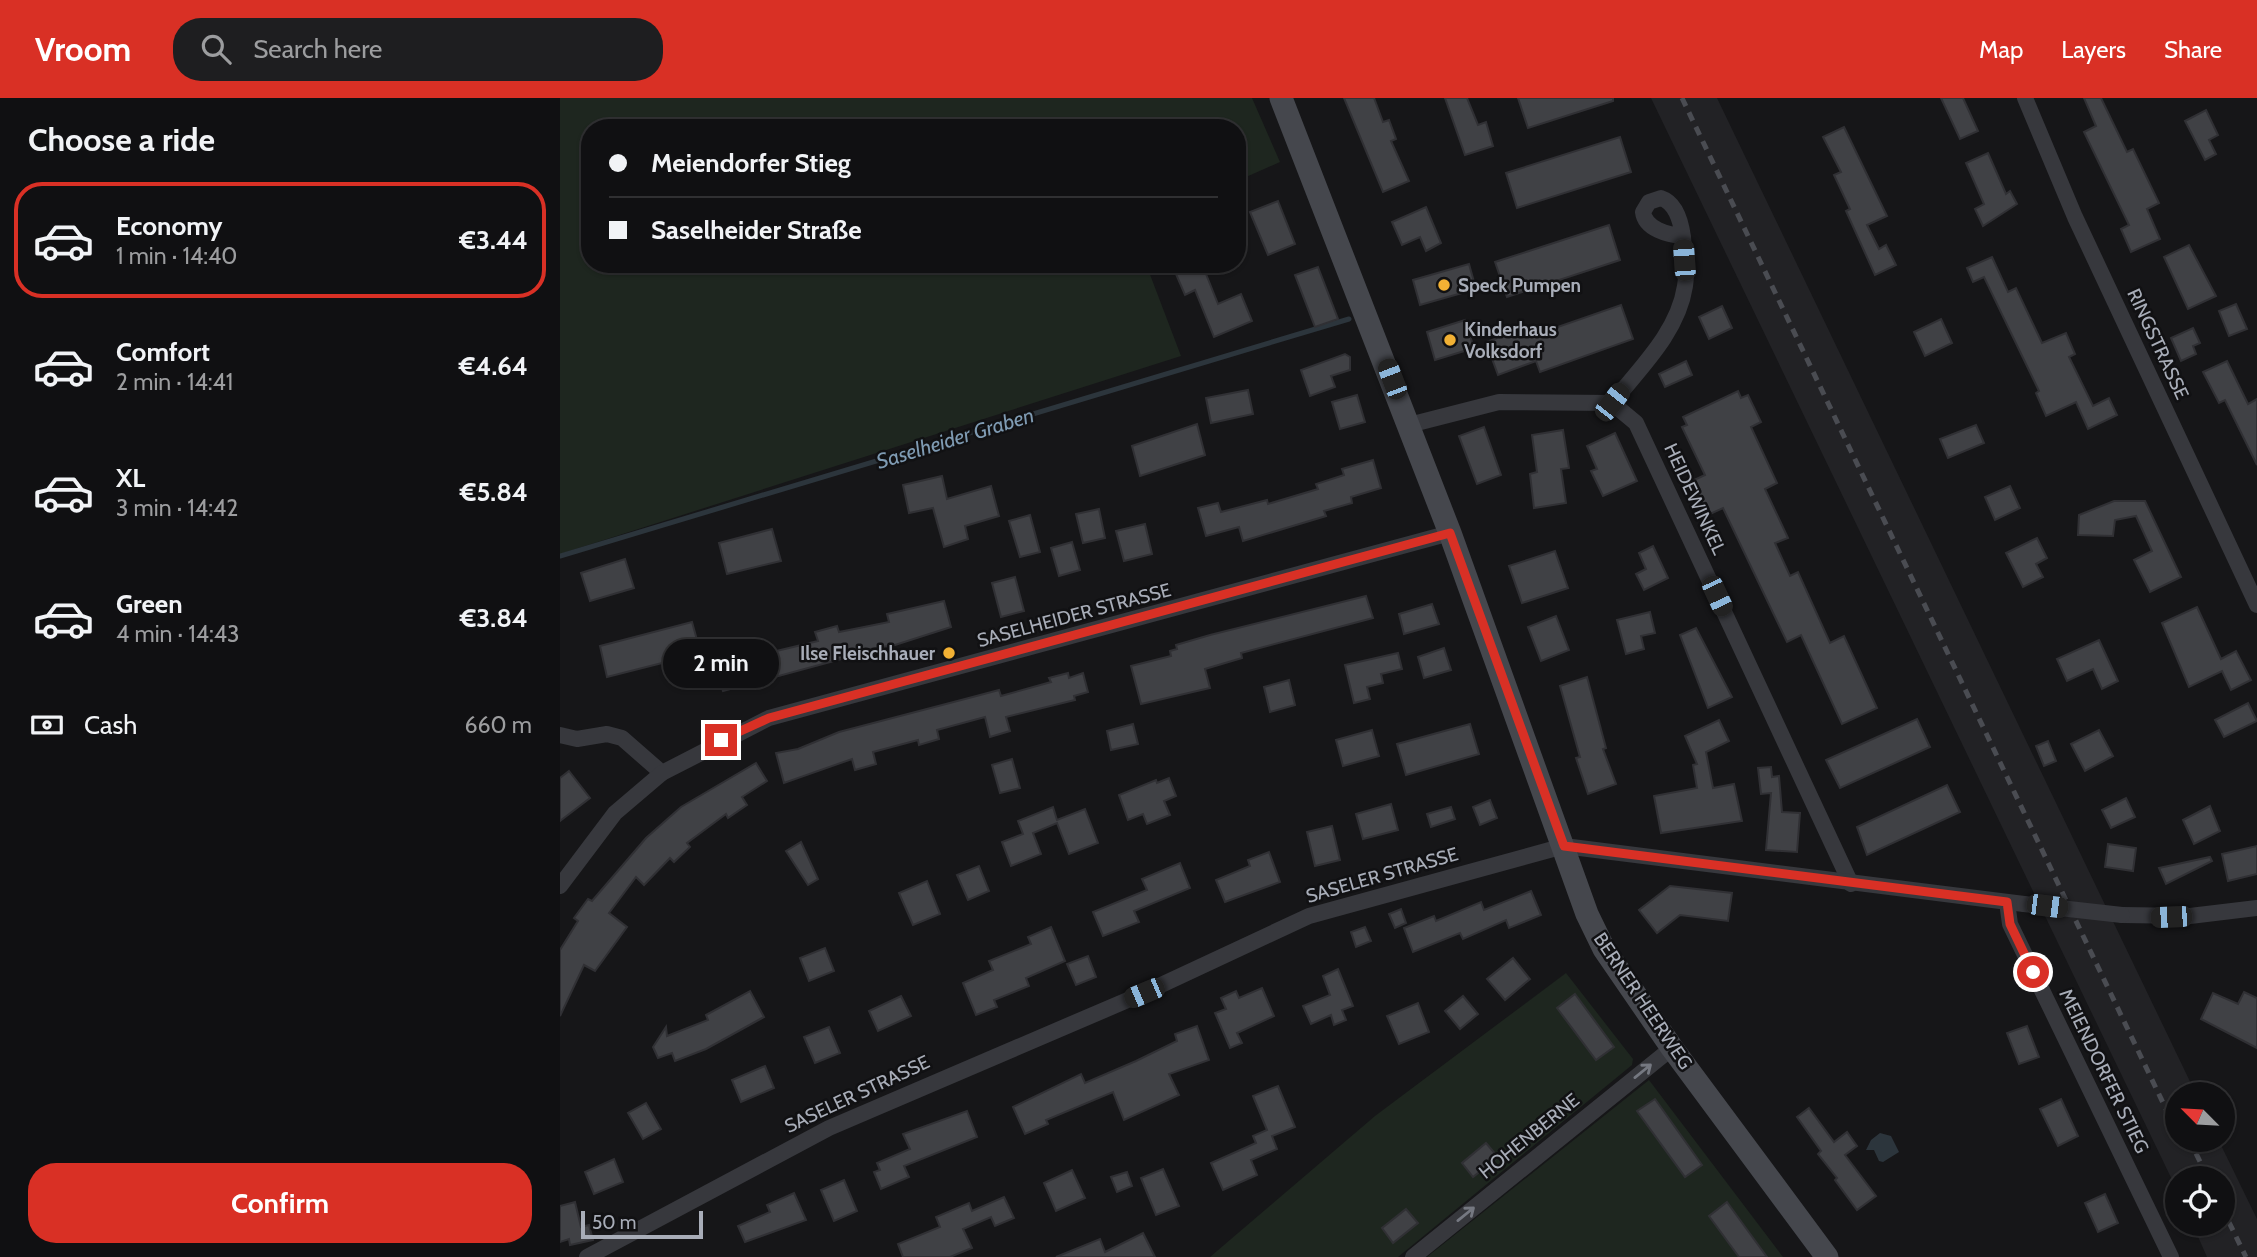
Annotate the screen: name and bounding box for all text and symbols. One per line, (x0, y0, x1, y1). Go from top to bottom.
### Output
search box (173, 18, 663, 81)
text: Vroom (35, 29, 131, 69)
icon: search (197, 30, 235, 68)
text: Search here (253, 33, 382, 65)
text: Map (1979, 35, 2023, 64)
text: Layers (2061, 35, 2126, 64)
text: Share (2164, 35, 2222, 64)
text: Choose a ride (28, 120, 215, 159)
text: Meiendorfer Stieg (651, 147, 851, 179)
icon: car (32, 209, 95, 272)
text: Economy (116, 210, 222, 242)
text: Saselheider Straße (651, 214, 862, 246)
text: €3.44 (459, 224, 528, 256)
car (1673, 238, 1696, 282)
text: 1 min · 14:40 (116, 242, 237, 270)
place label: Speck Pumpen (1458, 274, 1581, 297)
marker: Speck Pumpen (1436, 277, 1452, 293)
street label: RINGSTRASSE (2122, 285, 2194, 403)
place label: Kinderhaus Volksdorf (1464, 318, 1557, 363)
marker: Kinderhaus Volksdorf (1442, 332, 1458, 348)
icon: car (32, 335, 95, 398)
text: Comfort (116, 336, 210, 368)
text: €4.64 (459, 350, 528, 382)
car (1375, 356, 1410, 402)
text: 2 min · 14:41 (116, 368, 233, 396)
car (1591, 379, 1634, 425)
water label: Saselheider Graben (873, 402, 1037, 474)
street label: HEIDEWINKEL (1659, 440, 1731, 559)
icon: car (32, 461, 95, 524)
text: XL (116, 462, 145, 494)
text: €5.84 (460, 476, 528, 508)
text: 3 min · 14:42 (116, 494, 238, 522)
car (1699, 573, 1736, 619)
street label: SASELHEIDER STRASSE (974, 578, 1174, 652)
icon: car (32, 587, 95, 650)
text: Green (116, 588, 183, 620)
text: €3.84 (460, 602, 528, 634)
text: 4 min · 14:43 (116, 620, 240, 648)
callout: 2 min (663, 638, 779, 688)
place label: Ilse Fleischhauer (800, 642, 936, 665)
marker: Ilse Fleischhauer (941, 645, 957, 661)
text: 2 min (693, 649, 749, 677)
icon: cash (28, 706, 66, 744)
text: Cash (84, 709, 137, 741)
text: 660 m (464, 711, 532, 739)
route end (705, 724, 737, 756)
street label: SASELER STRASSE (1303, 842, 1461, 908)
car (2025, 893, 2070, 919)
car (2150, 906, 2193, 928)
street label: BERNER HEERWEG (1589, 928, 1697, 1074)
route start (2017, 956, 2049, 988)
car (1121, 975, 1168, 1011)
street label: MEIENDORFER STIEG (2054, 985, 2154, 1157)
street label: SASELER STRASSE (781, 1050, 933, 1138)
one-way arrow (1634, 1063, 1652, 1079)
north arrow (2165, 1082, 2235, 1152)
map controls (2165, 1082, 2235, 1236)
street label: HOHENBERNE (1474, 1088, 1584, 1184)
button: Confirm (28, 1163, 532, 1243)
button: locate (2165, 1166, 2235, 1236)
one-way arrow (1457, 1206, 1475, 1222)
scale bar (581, 1208, 704, 1240)
text: 50 m (592, 1211, 636, 1234)

